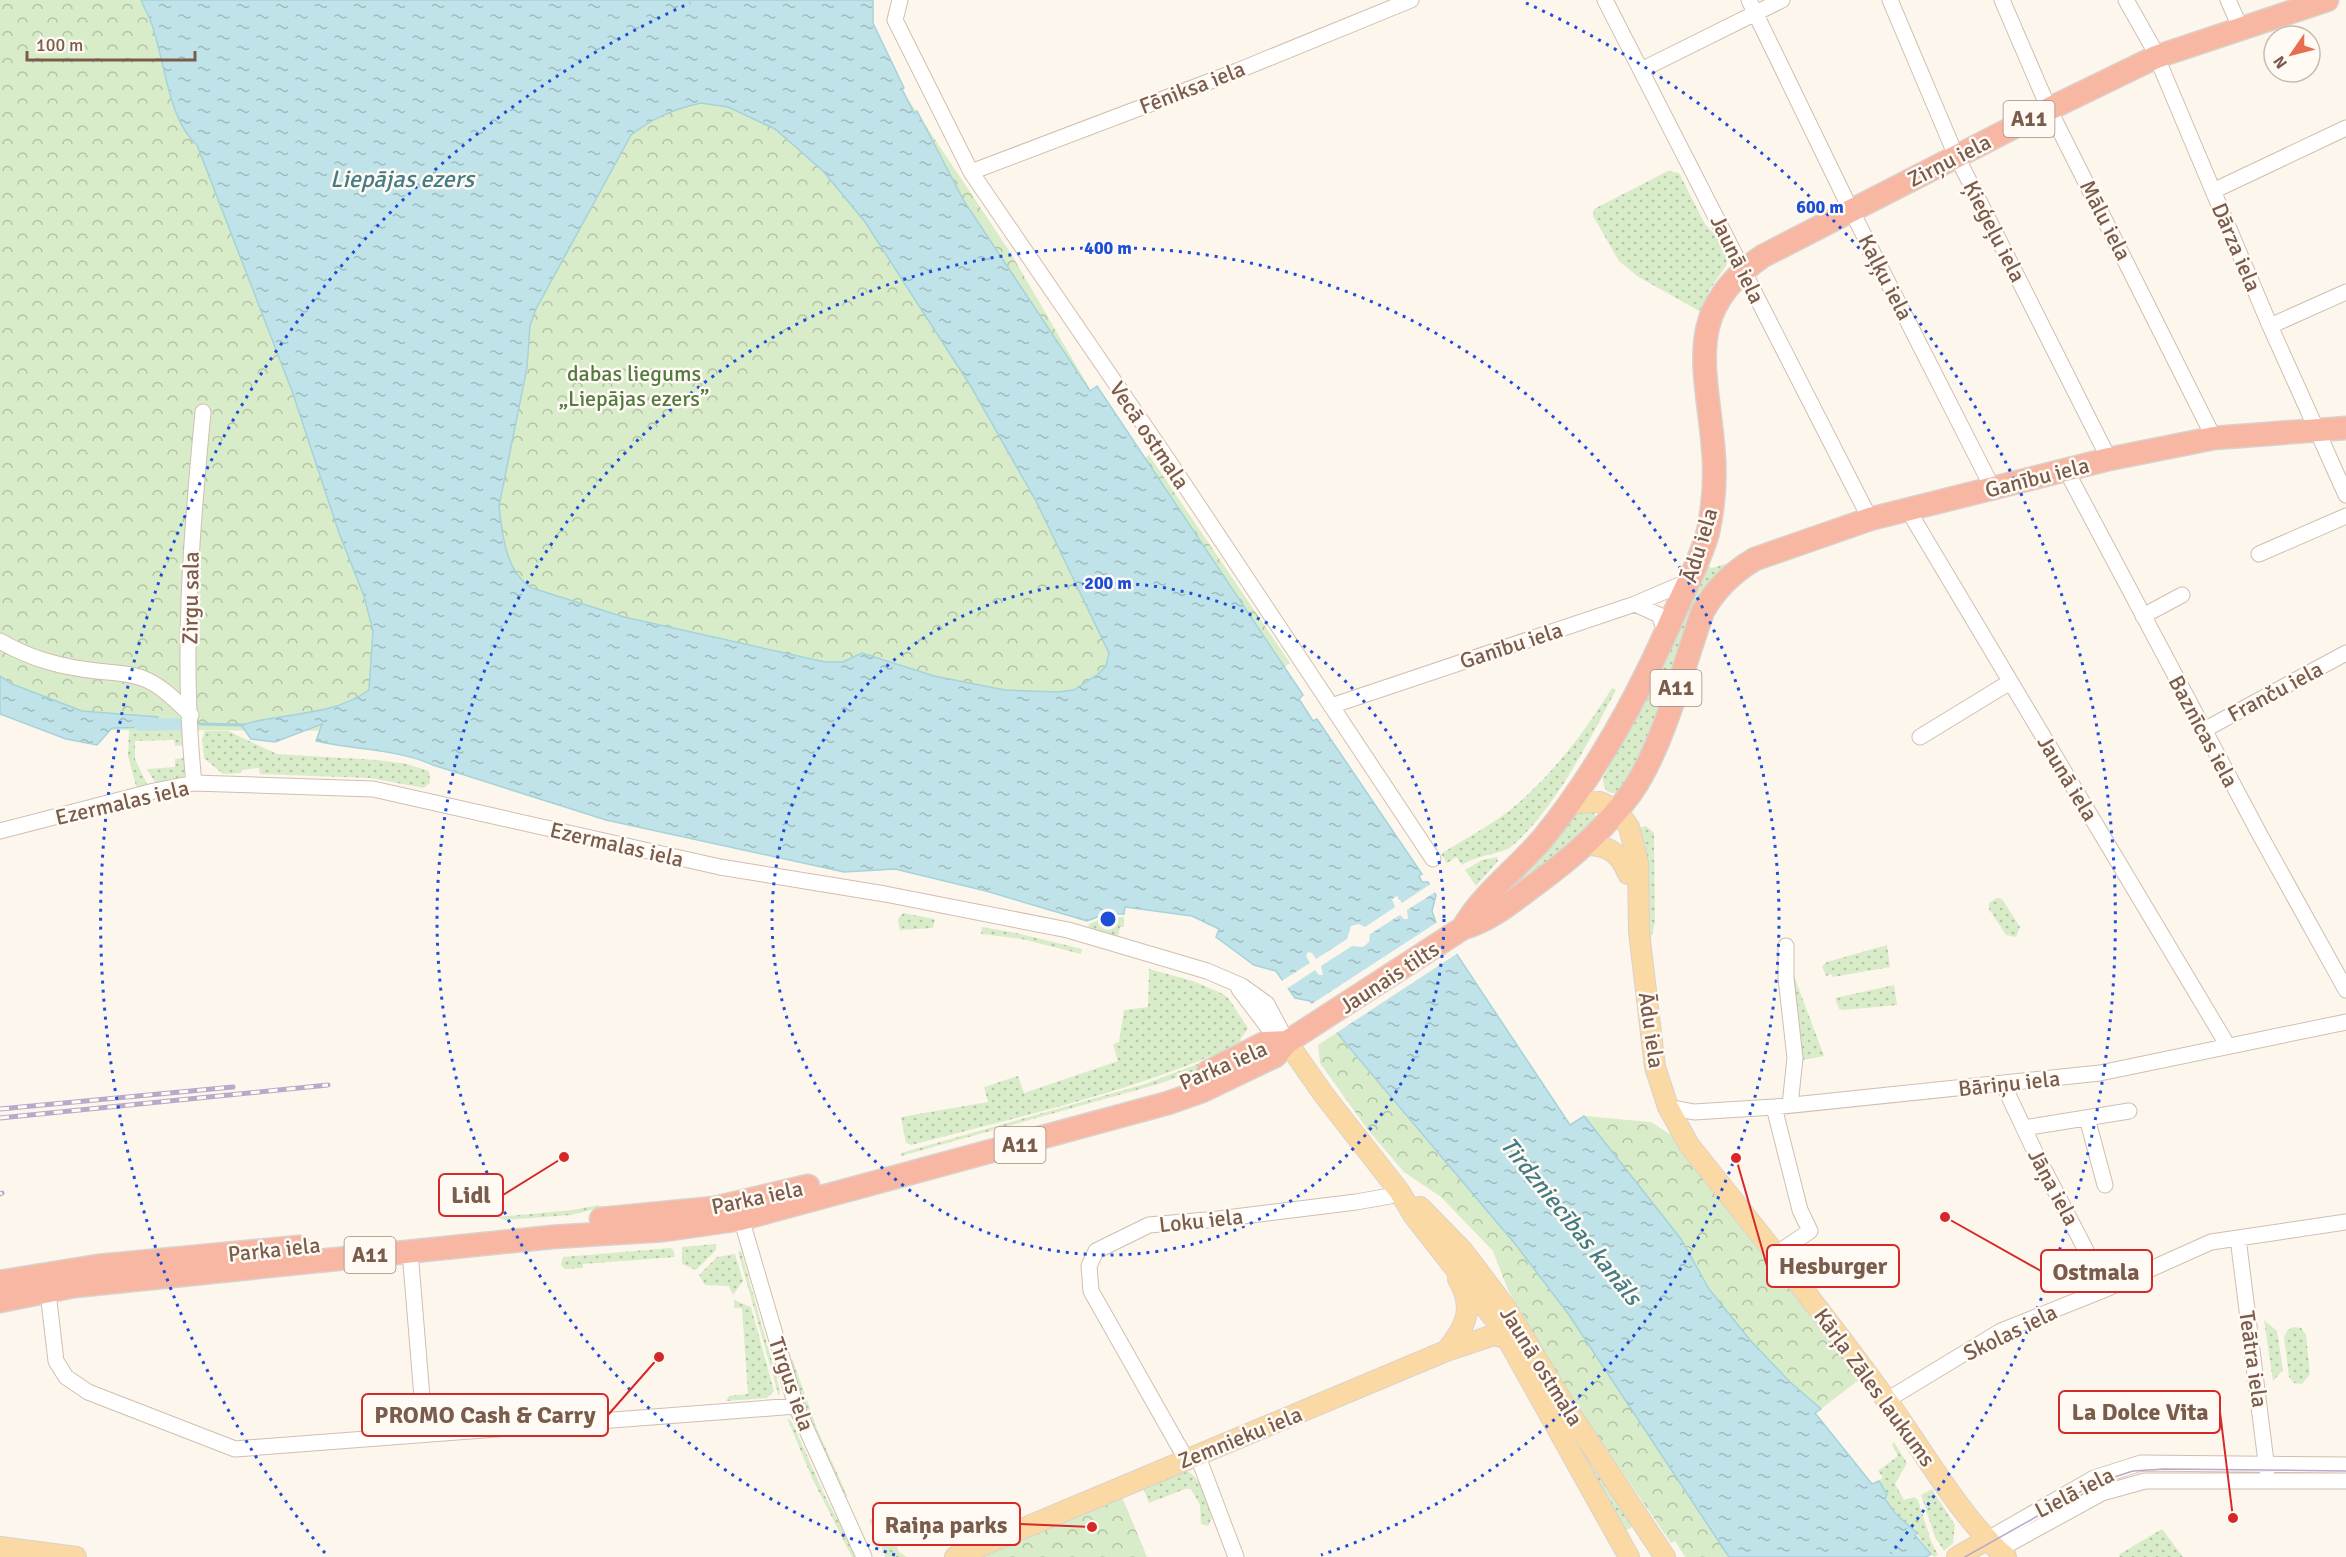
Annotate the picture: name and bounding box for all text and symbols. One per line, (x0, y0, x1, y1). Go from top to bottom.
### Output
scale bar (27, 24, 195, 62)
north arrow (2262, 24, 2322, 84)
text: 100 m (36, 34, 83, 56)
text: N (2269, 52, 2292, 72)
street label: Fēniksa iela (1135, 55, 1249, 120)
road number: A11 (2004, 101, 2054, 137)
street label: Zirņu iela (1903, 128, 1995, 193)
water label: Liepājas ezers (330, 164, 476, 194)
street label: Ķieģeļu iela (1957, 176, 2032, 287)
street label: Mālu iela (2074, 176, 2137, 265)
text: 600 m (1796, 196, 1844, 218)
street label: Dārza iela (2206, 199, 2267, 296)
street label: Jaunā iela (1705, 211, 1771, 308)
street label: Kaļķu iela (1852, 230, 1919, 325)
text: 400 m (1084, 237, 1132, 259)
park label: dabas liegums „Liepājas ezers” (559, 360, 709, 412)
street label: Vecā ostmala (1104, 376, 1195, 494)
street label: Ganību iela (1982, 452, 2092, 503)
street label: Ādu iela (1675, 505, 1724, 586)
street label: Zirgu sala (176, 551, 205, 645)
text: 200 m (1084, 572, 1132, 594)
street label: Ganību iela (1456, 616, 1566, 675)
street label: Franču iela (2223, 655, 2327, 728)
road number: A11 (1650, 670, 1702, 706)
street label: Baznīcas iela (2163, 671, 2244, 792)
street label: Jaunā iela (2032, 731, 2104, 826)
street label: Ezermalas iela (53, 774, 192, 831)
street label: Ezermalas iela (547, 816, 686, 873)
centre of rings (1098, 909, 1118, 929)
street label: Jaunais tilts (1334, 935, 1444, 1020)
street label: Ādu iela (1633, 990, 1670, 1070)
street label: Parka iela (1175, 1035, 1271, 1096)
street label: Bāriņu iela (1957, 1065, 2061, 1102)
road number: A11 (994, 1127, 1046, 1163)
water label: Tirdzniecības kanāls (1494, 1131, 1650, 1313)
street label: Jāņa iela (2022, 1144, 2085, 1230)
callout: Lidl (439, 1174, 503, 1216)
street label: Parka iela (709, 1175, 805, 1220)
text: Lidl (451, 1180, 491, 1210)
street label: Loku iela (1158, 1203, 1244, 1238)
street label: Parka iela (226, 1231, 322, 1268)
road number: A11 (344, 1237, 395, 1273)
callout: Hesburger (1767, 1245, 1899, 1287)
callout: Ostmala (2041, 1250, 2152, 1292)
text: Hesburger (1779, 1251, 1888, 1281)
text: Ostmala (2052, 1257, 2140, 1287)
street label: Skolas iela (1959, 1298, 2062, 1367)
street label: Jaunā ostmala (1494, 1302, 1589, 1431)
street label: Kārļa Zāles laukums (1808, 1303, 1941, 1472)
street label: Teātra iela (2233, 1309, 2274, 1409)
street label: Tirgus iela (763, 1334, 820, 1435)
callout: La Dolce Vita (2059, 1391, 2220, 1433)
callout: PROMO Cash & Carry (362, 1394, 608, 1436)
text: La Dolce Vita (2071, 1397, 2209, 1427)
text: PROMO Cash & Carry (374, 1400, 596, 1430)
street label: Zemnieku iela (1174, 1400, 1306, 1475)
street label: Lielā iela (2030, 1461, 2118, 1524)
callout: Raiņa parks (873, 1503, 1020, 1545)
text: Raiņa parks (885, 1510, 1008, 1540)

